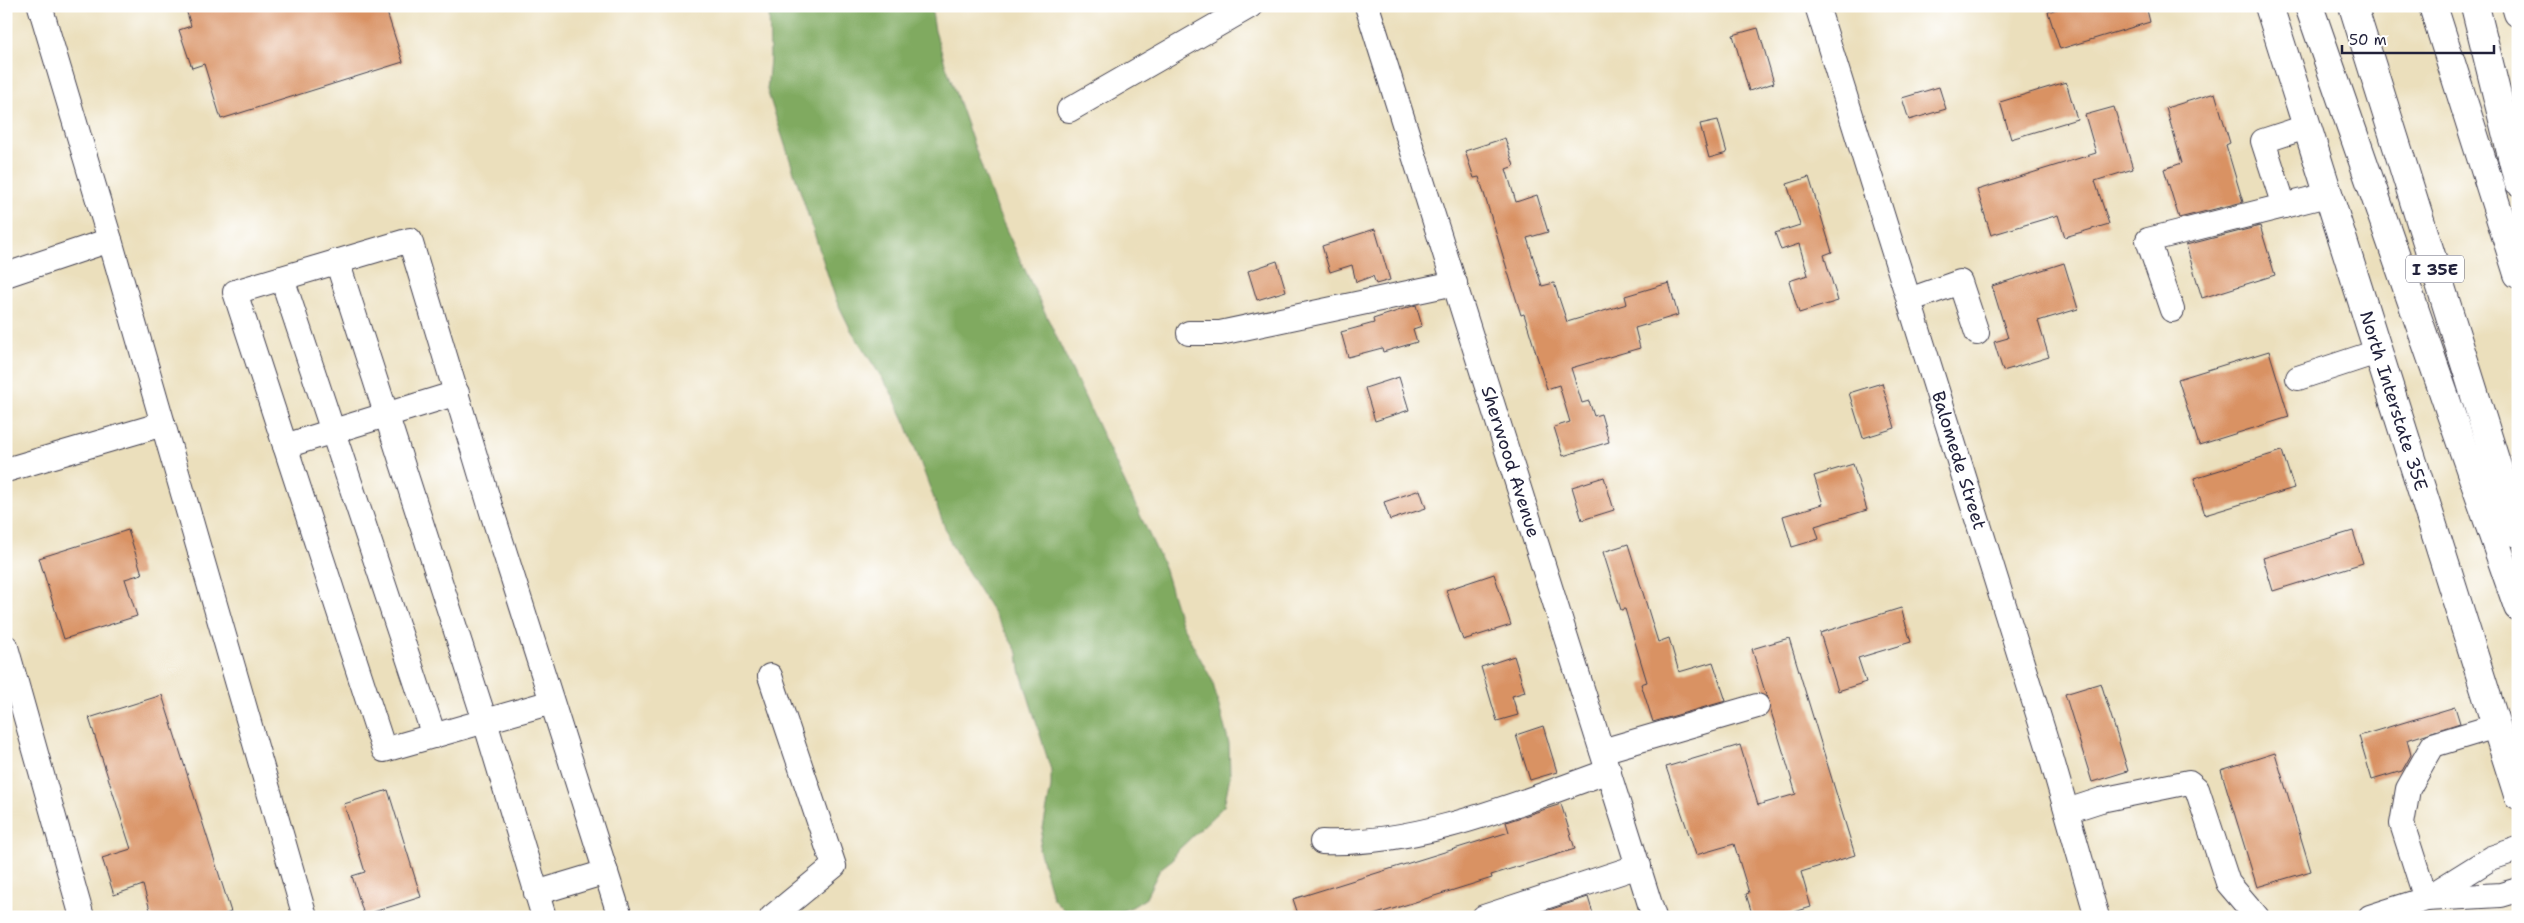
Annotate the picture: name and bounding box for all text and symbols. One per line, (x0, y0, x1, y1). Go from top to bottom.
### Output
scale bar (2342, 22, 2494, 54)
text: 50 m (2349, 30, 2387, 50)
road number: I 35E (2406, 255, 2464, 282)
street label: North Interstate 35E (2354, 308, 2433, 494)
street label: Sherwood Avenue (1476, 383, 1546, 541)
street label: Balomede Street (1926, 388, 1992, 533)

